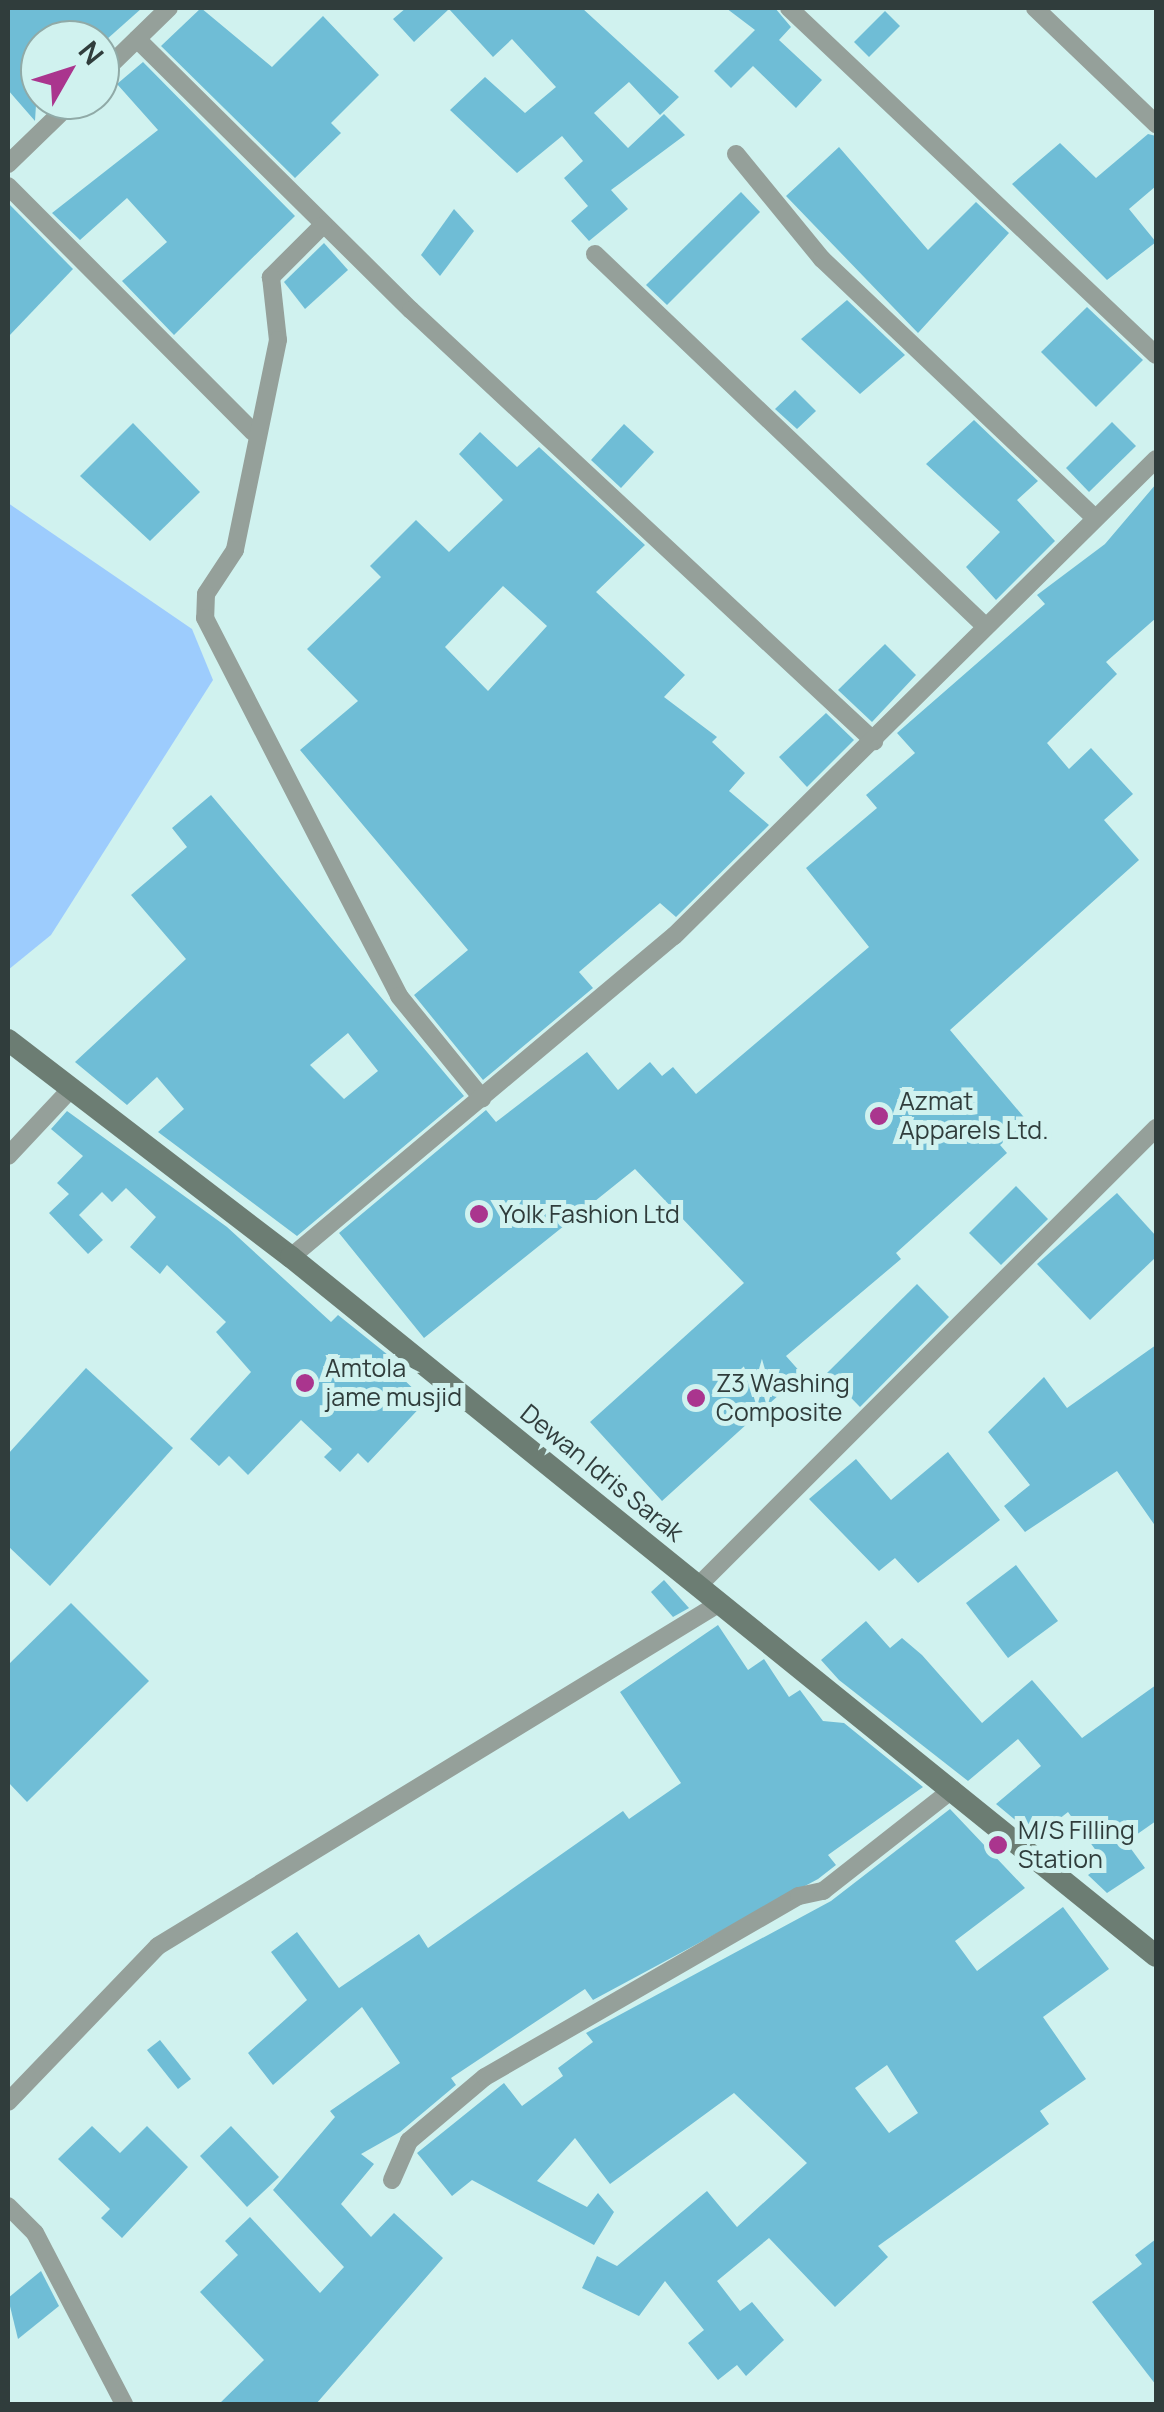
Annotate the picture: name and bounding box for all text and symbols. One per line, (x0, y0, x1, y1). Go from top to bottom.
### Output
north arrow (20, 20, 120, 120)
text: N (71, 33, 113, 72)
place label: Azmat Apparels Ltd. (899, 1087, 1048, 1146)
marker: Azmat Apparels Ltd. (868, 1105, 890, 1127)
place label: Yolk Fashion Ltd (499, 1199, 680, 1229)
marker: Yolk Fashion Ltd (468, 1203, 490, 1225)
place label: Amtola jame musjid (325, 1354, 462, 1413)
place label: Z3 Washing Composite (716, 1369, 850, 1428)
marker: Amtola jame musjid (294, 1372, 316, 1394)
marker: Z3 Washing Composite (685, 1387, 707, 1409)
street label: Dewan Idris Sarak (515, 1398, 689, 1548)
place label: M/S Filling Station (1018, 1816, 1135, 1875)
marker: M/S Filling Station (987, 1834, 1009, 1856)

